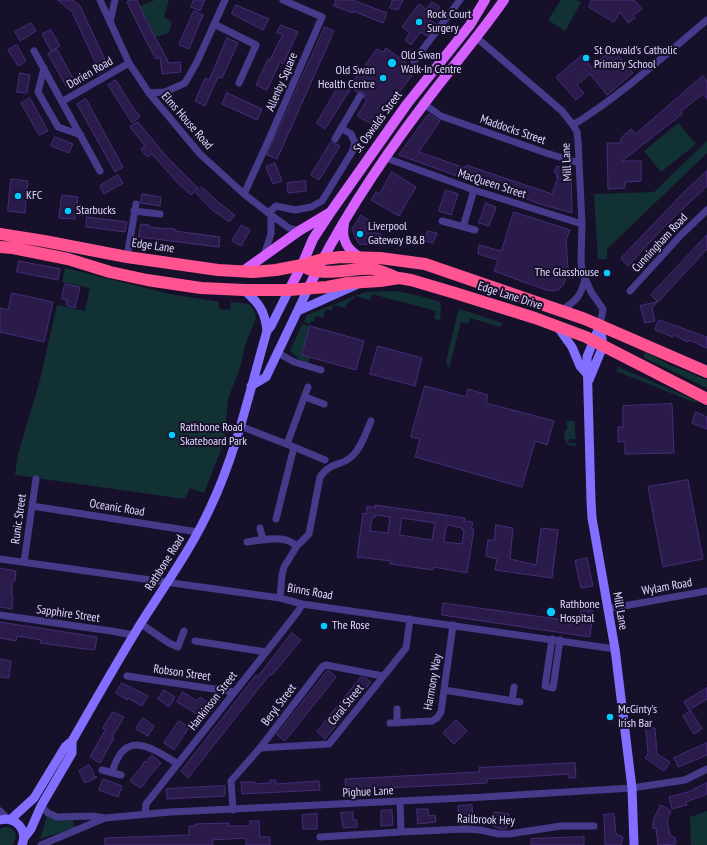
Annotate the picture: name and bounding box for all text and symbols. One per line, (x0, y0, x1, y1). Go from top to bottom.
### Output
place label: Rock Court Surgery (427, 8, 471, 36)
marker: Rock Court Surgery (414, 17, 424, 27)
place label: St Oswald's Catholic Primary School (594, 44, 677, 72)
place label: Old Swan Walk-In Centre (401, 49, 462, 77)
street label: Allenby Square (263, 51, 301, 113)
marker: St Oswald's Catholic Primary School (581, 53, 591, 63)
street label: Dorien Road (64, 54, 116, 92)
marker: Old Swan Walk-In Centre (386, 57, 398, 69)
place label: Old Swan Health Centre (318, 64, 375, 92)
marker: Old Swan Health Centre (378, 73, 388, 83)
street label: St Oswalds Street (351, 88, 405, 156)
street label: Elms House Road (158, 89, 216, 153)
street label: Maddocks Street (478, 112, 548, 148)
street label: Mill Lane (559, 143, 575, 181)
street label: MacQueen Street (456, 166, 528, 202)
place label: KFC (26, 189, 42, 203)
marker: KFC (13, 191, 23, 201)
place label: Starbucks (76, 204, 116, 218)
marker: Starbucks (63, 206, 73, 216)
street label: Cunningham Road (629, 211, 691, 275)
place label: Liverpool Gateway B&B (368, 220, 425, 248)
marker: Liverpool Gateway B&B (355, 229, 365, 239)
street label: Edge Lane (131, 236, 175, 256)
place label: The Glasshouse (535, 266, 599, 280)
marker: The Glasshouse (602, 268, 612, 278)
street label: Edge Lane Drive (476, 279, 544, 313)
place label: Rathbone Road Skateboard Park (180, 421, 247, 449)
marker: Rathbone Road Skateboard Park (167, 430, 177, 440)
street label: Runic Street (8, 493, 30, 545)
street label: Oceanic Road (88, 497, 146, 519)
street label: Rathbone Road (142, 533, 188, 593)
street label: Wylam Road (641, 575, 693, 599)
street label: Binns Road (286, 581, 334, 603)
street label: Mill Lane (610, 591, 630, 631)
place label: Rathbone Hospital (560, 598, 600, 626)
street label: Sapphire Street (35, 602, 101, 626)
marker: Rathbone Hospital (545, 606, 557, 618)
place label: The Rose (332, 619, 370, 633)
marker: The Rose (319, 621, 329, 631)
street label: Harmony Way (421, 653, 445, 711)
street label: Robson Street (152, 662, 212, 684)
street label: Hankinson Street (185, 669, 241, 733)
street label: Beryl Street (259, 681, 299, 729)
street label: Coral Street (325, 682, 367, 728)
place label: McGinty's Irish Bar (618, 703, 657, 731)
marker: McGinty's Irish Bar (605, 712, 615, 722)
street label: Pighue Lane (342, 783, 394, 801)
street label: Railbrook Hey (457, 812, 515, 828)

